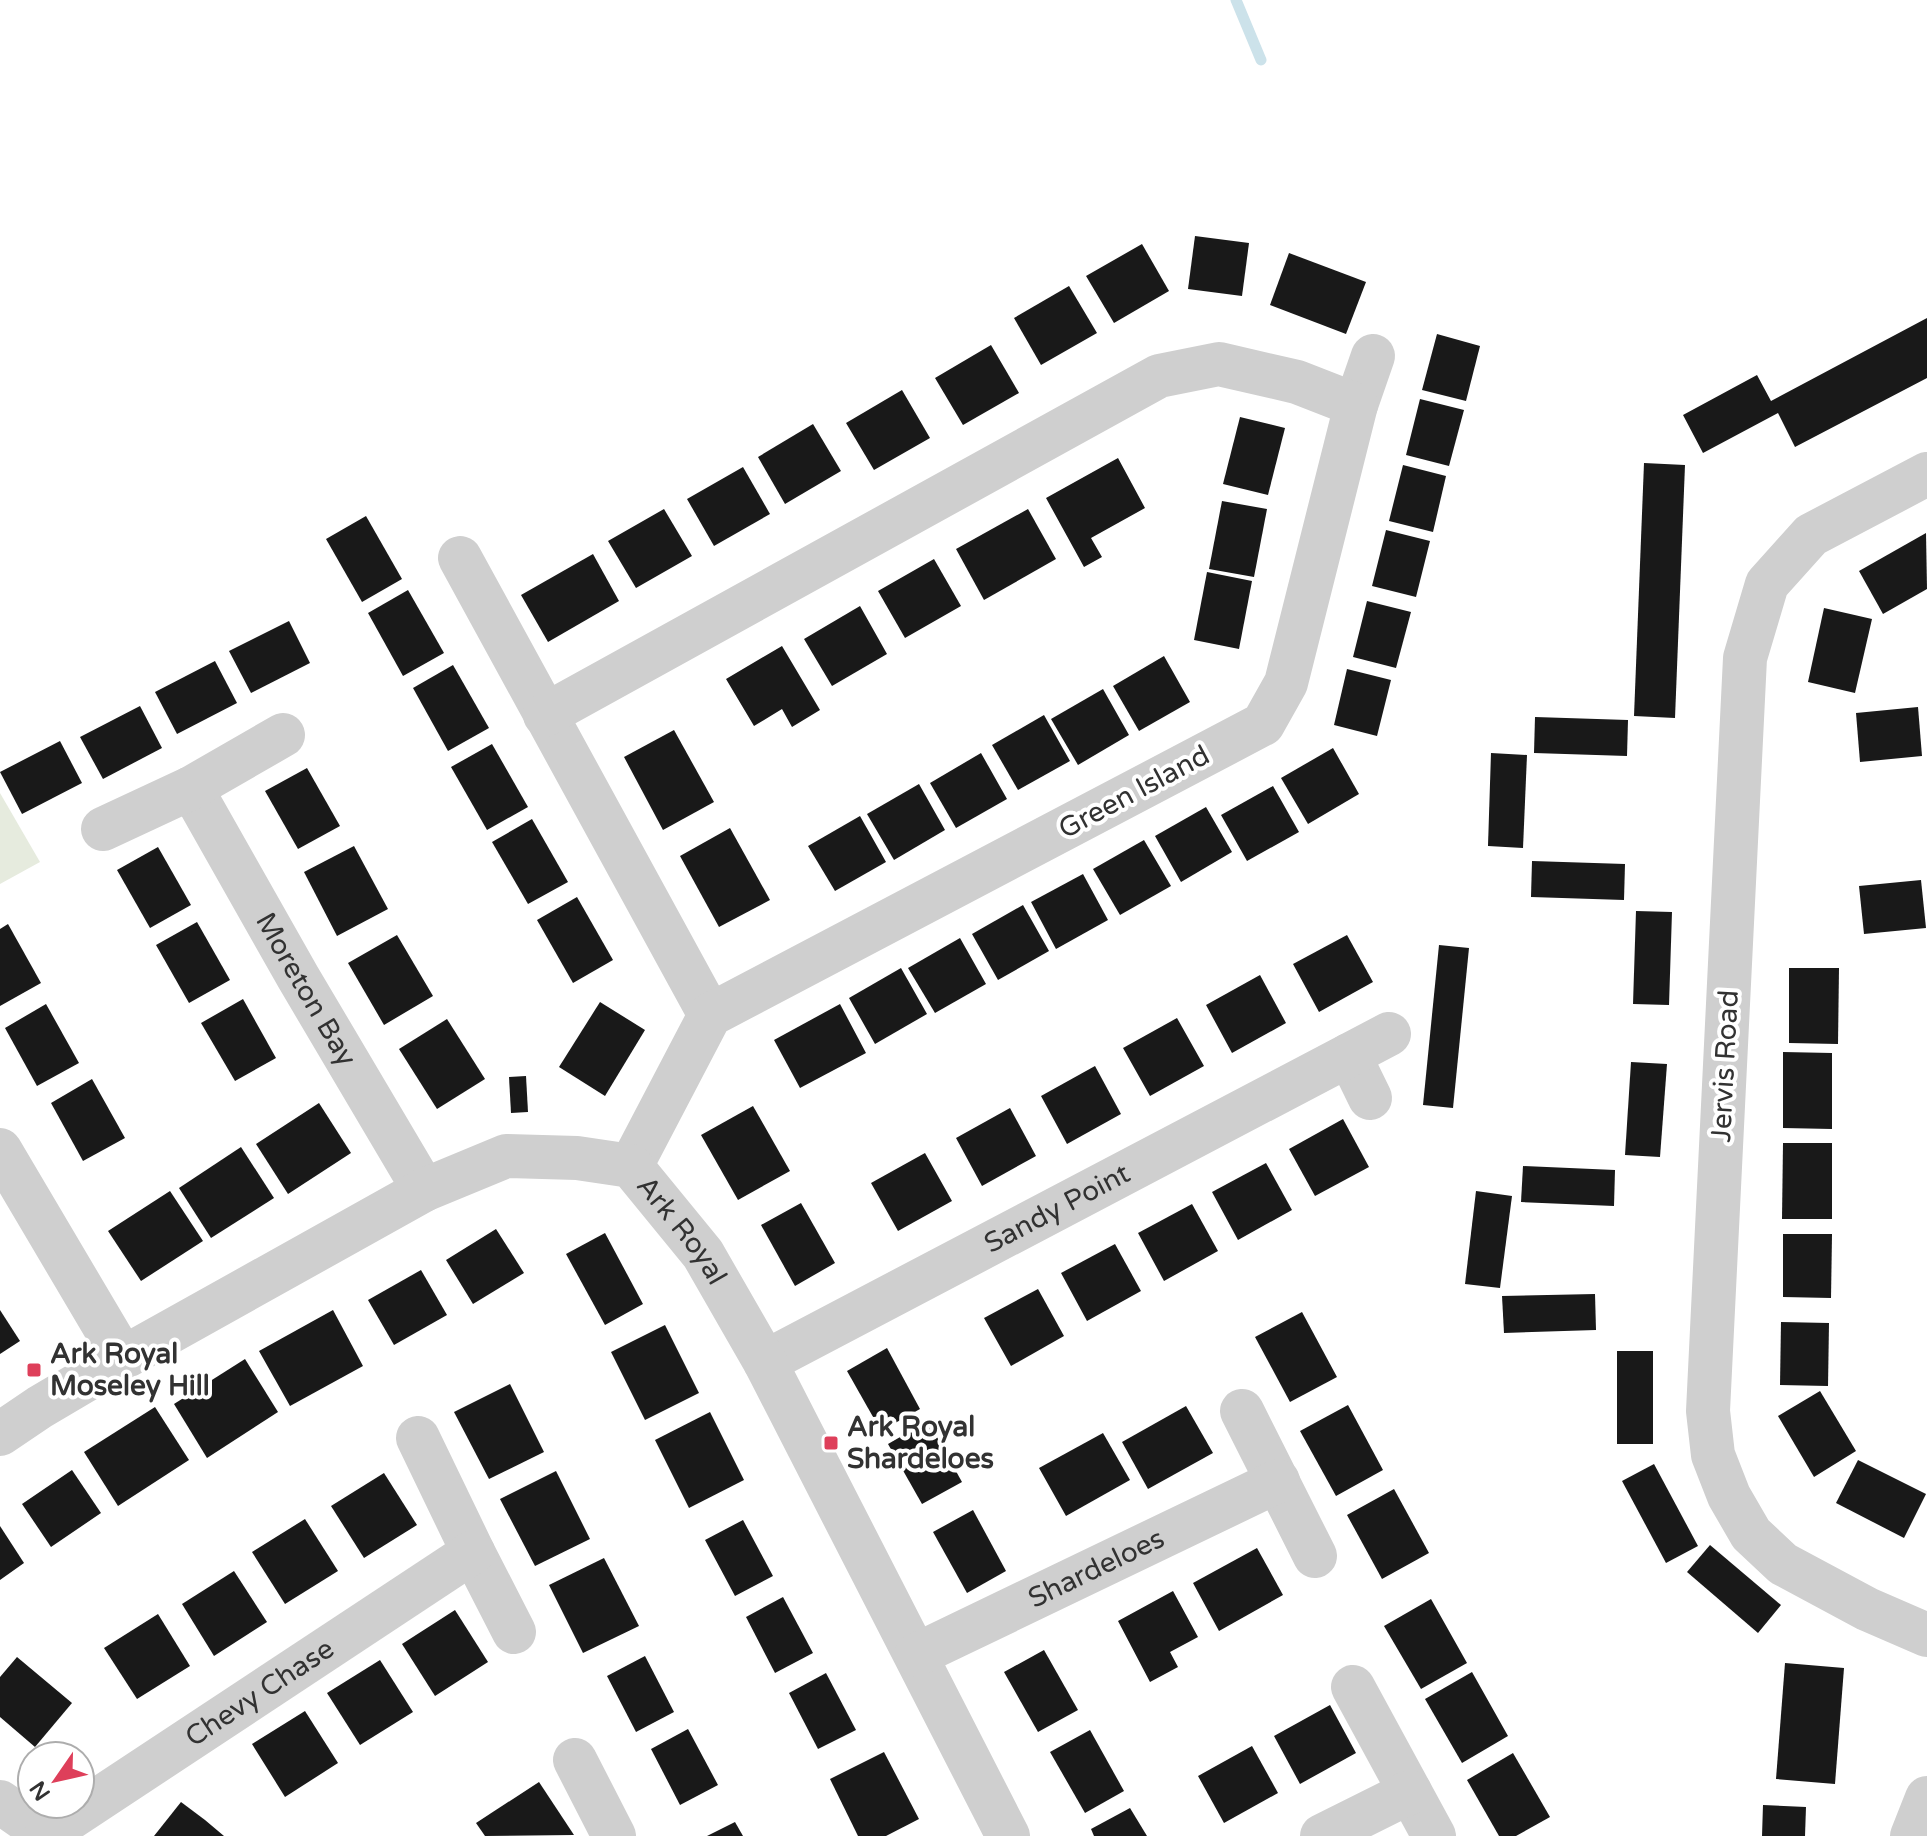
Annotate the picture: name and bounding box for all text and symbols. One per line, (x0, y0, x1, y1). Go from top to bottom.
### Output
street label: Green Island (1053, 738, 1215, 846)
street label: Moreton Bay (248, 907, 364, 1072)
street label: Jervis Road (1704, 989, 1746, 1143)
street label: Sandy Point (978, 1156, 1136, 1261)
street label: Ark Royal (629, 1169, 734, 1291)
place label: Ark Royal Moseley Hill (50, 1337, 210, 1403)
marker: Ark Royal Moseley Hill (25, 1361, 43, 1379)
place label: Ark Royal Shardeloes (847, 1410, 994, 1476)
marker: Ark Royal Shardeloes (822, 1434, 840, 1452)
street label: Shardeloes (1023, 1521, 1170, 1616)
street label: Chevy Chase (179, 1632, 340, 1754)
north arrow (16, 1740, 96, 1820)
text: N (25, 1776, 56, 1805)

